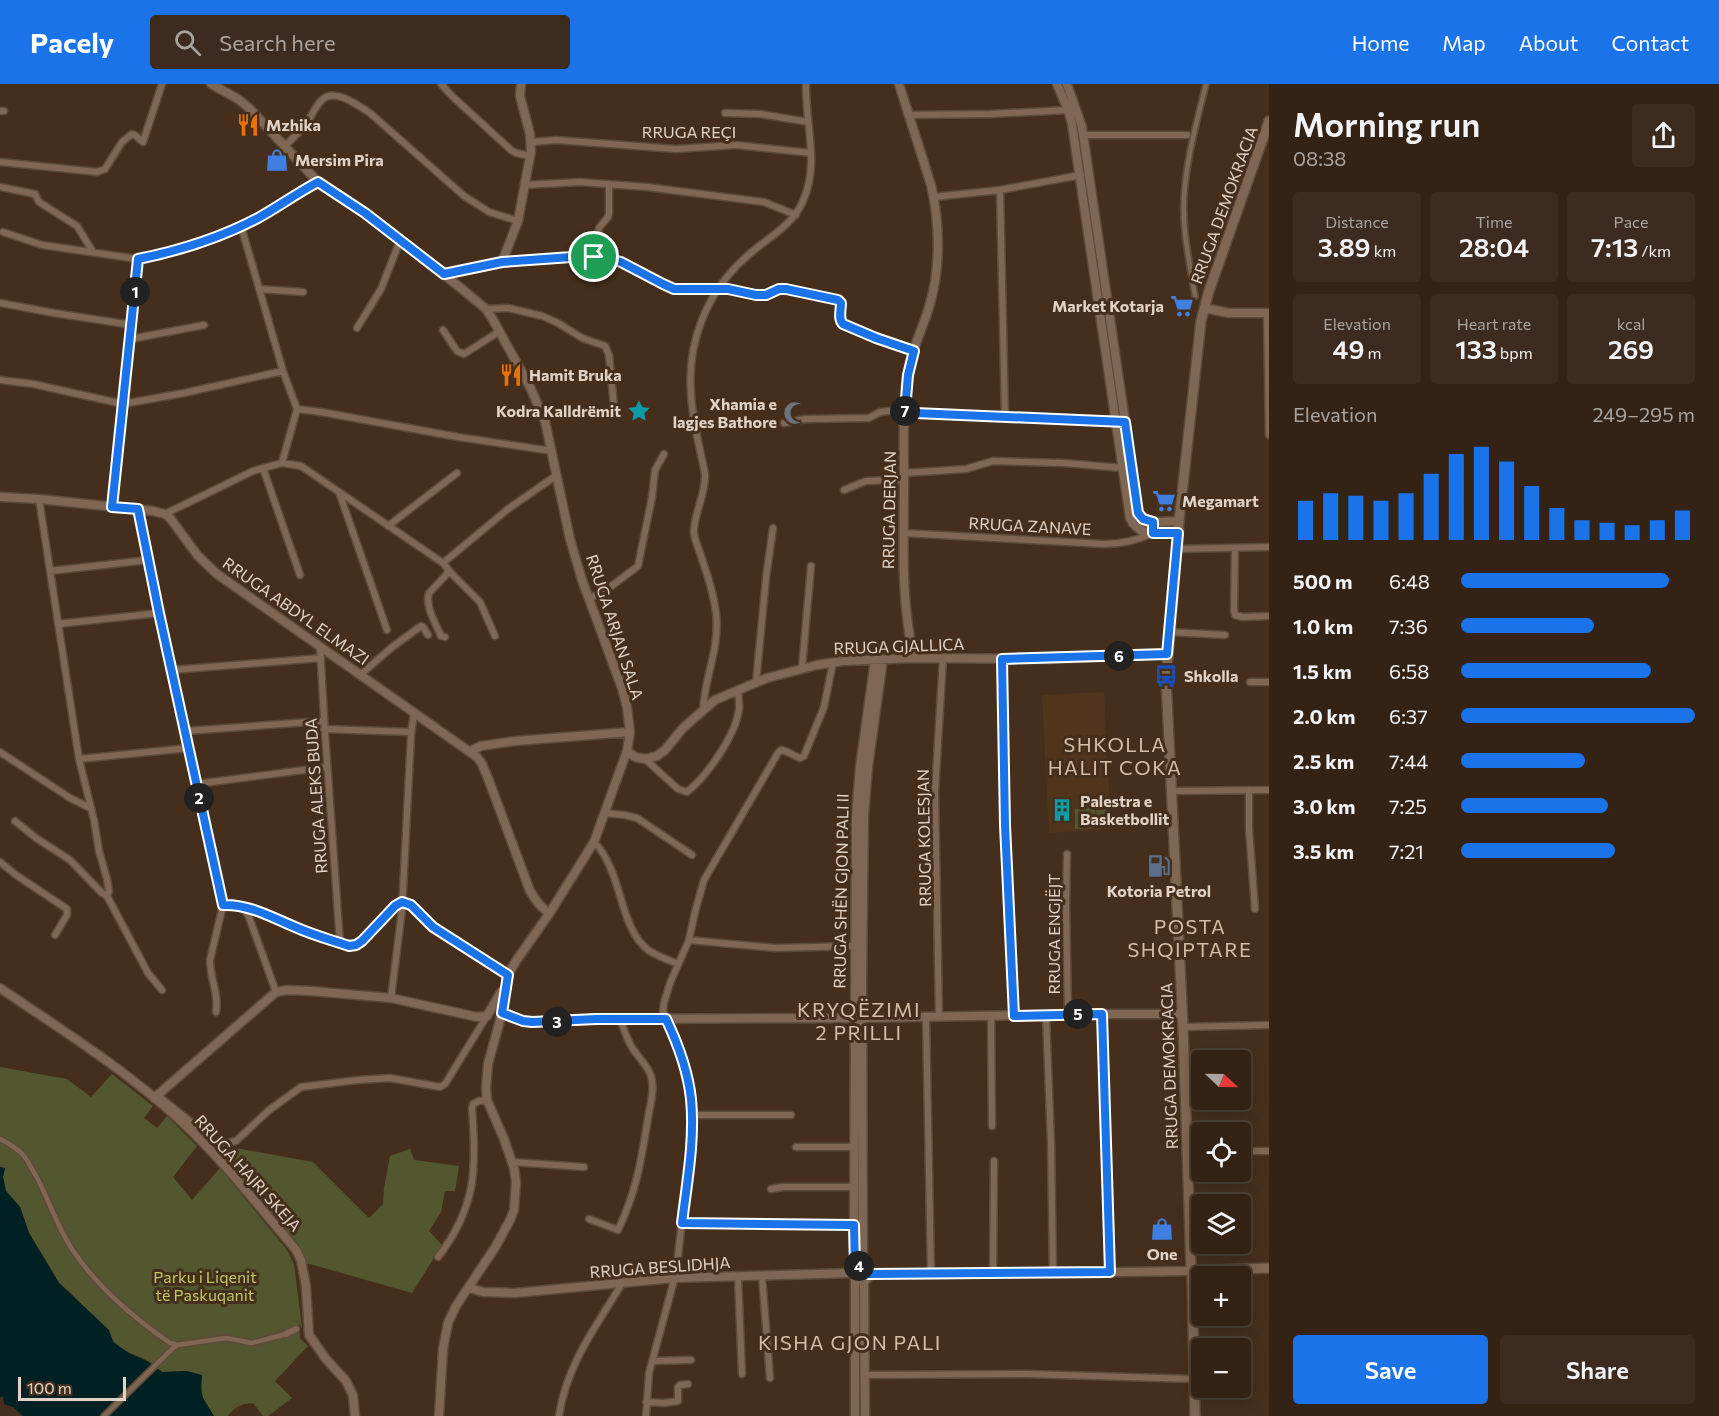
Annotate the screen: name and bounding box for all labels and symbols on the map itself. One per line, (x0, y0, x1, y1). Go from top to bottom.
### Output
restaurant icon: Mzhika (235, 112, 261, 138)
place label: Mzhika (266, 115, 321, 134)
street label: RRUGA REÇI (642, 122, 736, 141)
street label: RRUGA DEMOKRACIA (1186, 123, 1261, 286)
shop icon: Mersim Pira (264, 147, 290, 173)
place label: Mersim Pira (295, 150, 384, 169)
pin (568, 231, 619, 282)
pin: 1 (120, 277, 150, 307)
supermarket icon: Market Kotarja (1169, 293, 1195, 319)
place label: Market Kotarja (1052, 296, 1164, 315)
restaurant icon: Hamit Bruka (498, 362, 524, 388)
place label: Hamit Bruka (529, 365, 622, 384)
place label: Xhamia e lagjes Bathore (673, 394, 777, 431)
pin: 7 (890, 396, 920, 426)
place icon: Kodra Kalldrëmit (626, 398, 652, 424)
mosque icon: Xhamia e lagjes Bathore (782, 400, 808, 426)
place label: Kodra Kalldrëmit (496, 401, 621, 420)
street label: RRUGA DERJAN (878, 451, 899, 569)
supermarket icon: Megamart (1151, 488, 1177, 514)
place label: Megamart (1182, 491, 1259, 510)
street label: RRUGA ZANAVE (968, 513, 1092, 538)
street label: RRUGA ARJAN SALA (583, 552, 648, 702)
street label: RRUGA ABDYL ELMAZI (220, 553, 373, 668)
street label: RRUGA GJALLICA (833, 634, 965, 657)
pin: 6 (1104, 641, 1134, 671)
bus stop icon: Shkolla (1153, 663, 1179, 689)
place label: Shkolla (1184, 666, 1238, 685)
street label: RRUGA ALEKS BUDA (301, 718, 330, 874)
district label: SHKOLLA HALIT COKA (1048, 732, 1182, 779)
street label: RRUGA KOLESJAN (913, 769, 934, 907)
pin: 2 (184, 783, 214, 813)
place label: Palestra e Basketbollit (1080, 791, 1170, 828)
street label: RRUGA SHËN GJON PALI II (829, 793, 852, 989)
building icon: Palestra e Basketbollit (1049, 797, 1075, 823)
fuel station icon: Kotoria Petrol (1146, 853, 1172, 879)
street label: RRUGA ENGJËJT (1044, 874, 1063, 995)
place label: Kotoria Petrol (1107, 881, 1211, 900)
district label: POSTA SHQIPTARE (1128, 914, 1252, 961)
street label: RRUGA DEMOKRACIA (1156, 982, 1181, 1150)
district label: KRYQËZIMI 2 PRILLI (797, 997, 921, 1044)
pin: 5 (1063, 999, 1093, 1029)
pin: 3 (542, 1007, 572, 1037)
north arrow (1191, 1050, 1251, 1110)
street label: RRUGA HAJRI SKEJA (191, 1111, 306, 1235)
shop icon: One (1149, 1216, 1175, 1242)
place label: One (1147, 1244, 1177, 1263)
pin: 4 (844, 1251, 874, 1281)
street label: RRUGA BESLIDHJA (589, 1252, 731, 1281)
park label: Parku i Liqenit të Paskuqanit (153, 1267, 257, 1304)
district label: KISHA GJON PALI (758, 1330, 942, 1354)
scale bar (18, 1374, 126, 1402)

